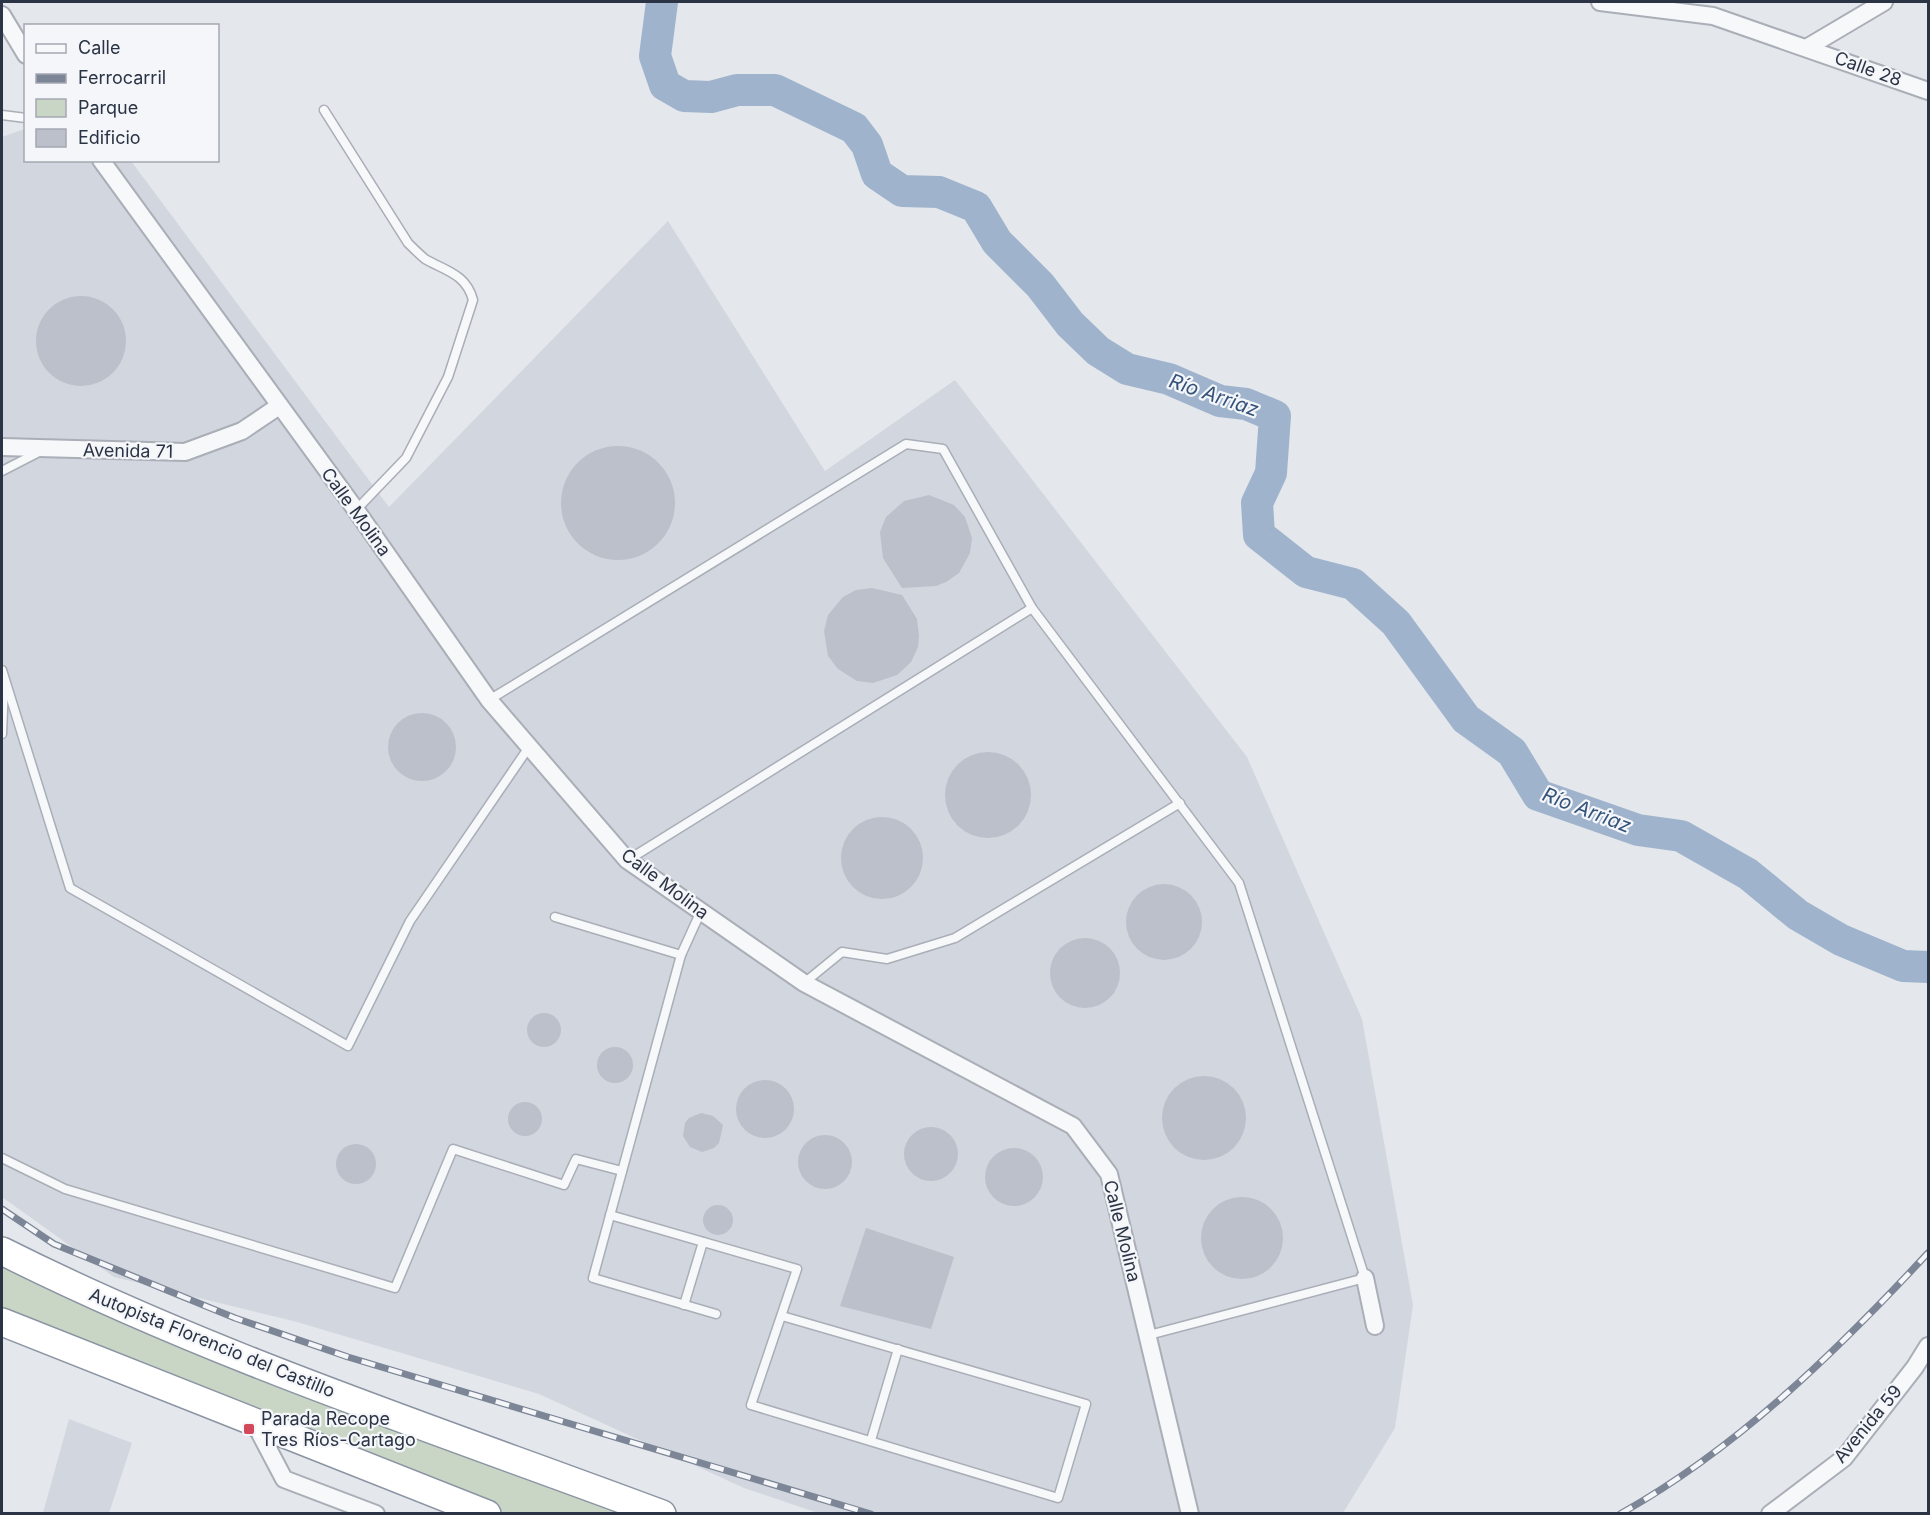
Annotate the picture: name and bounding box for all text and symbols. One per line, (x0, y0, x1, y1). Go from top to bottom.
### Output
legend (24, 24, 219, 162)
text: Calle (78, 37, 120, 58)
street label: Calle 28 (1832, 47, 1904, 90)
text: Ferrocarril (78, 67, 166, 88)
text: Parque (78, 97, 138, 118)
text: Edificio (78, 127, 141, 148)
water label: Río Arriaz (1166, 369, 1262, 421)
street label: Avenida 71 (83, 439, 173, 462)
street label: Calle Molina (317, 463, 395, 560)
water label: Río Arriaz (1539, 782, 1635, 838)
street label: Calle Molina (617, 844, 713, 923)
street label: Calle Molina (1100, 1178, 1145, 1284)
street label: Autopista Florencio del Castillo (86, 1284, 338, 1402)
street label: Avenida 59 (1829, 1381, 1906, 1467)
place label: Parada Recope Tres Ríos-Cartago (261, 1408, 416, 1450)
marker: Parada Recope Tres Ríos-Cartago (242, 1422, 256, 1436)

